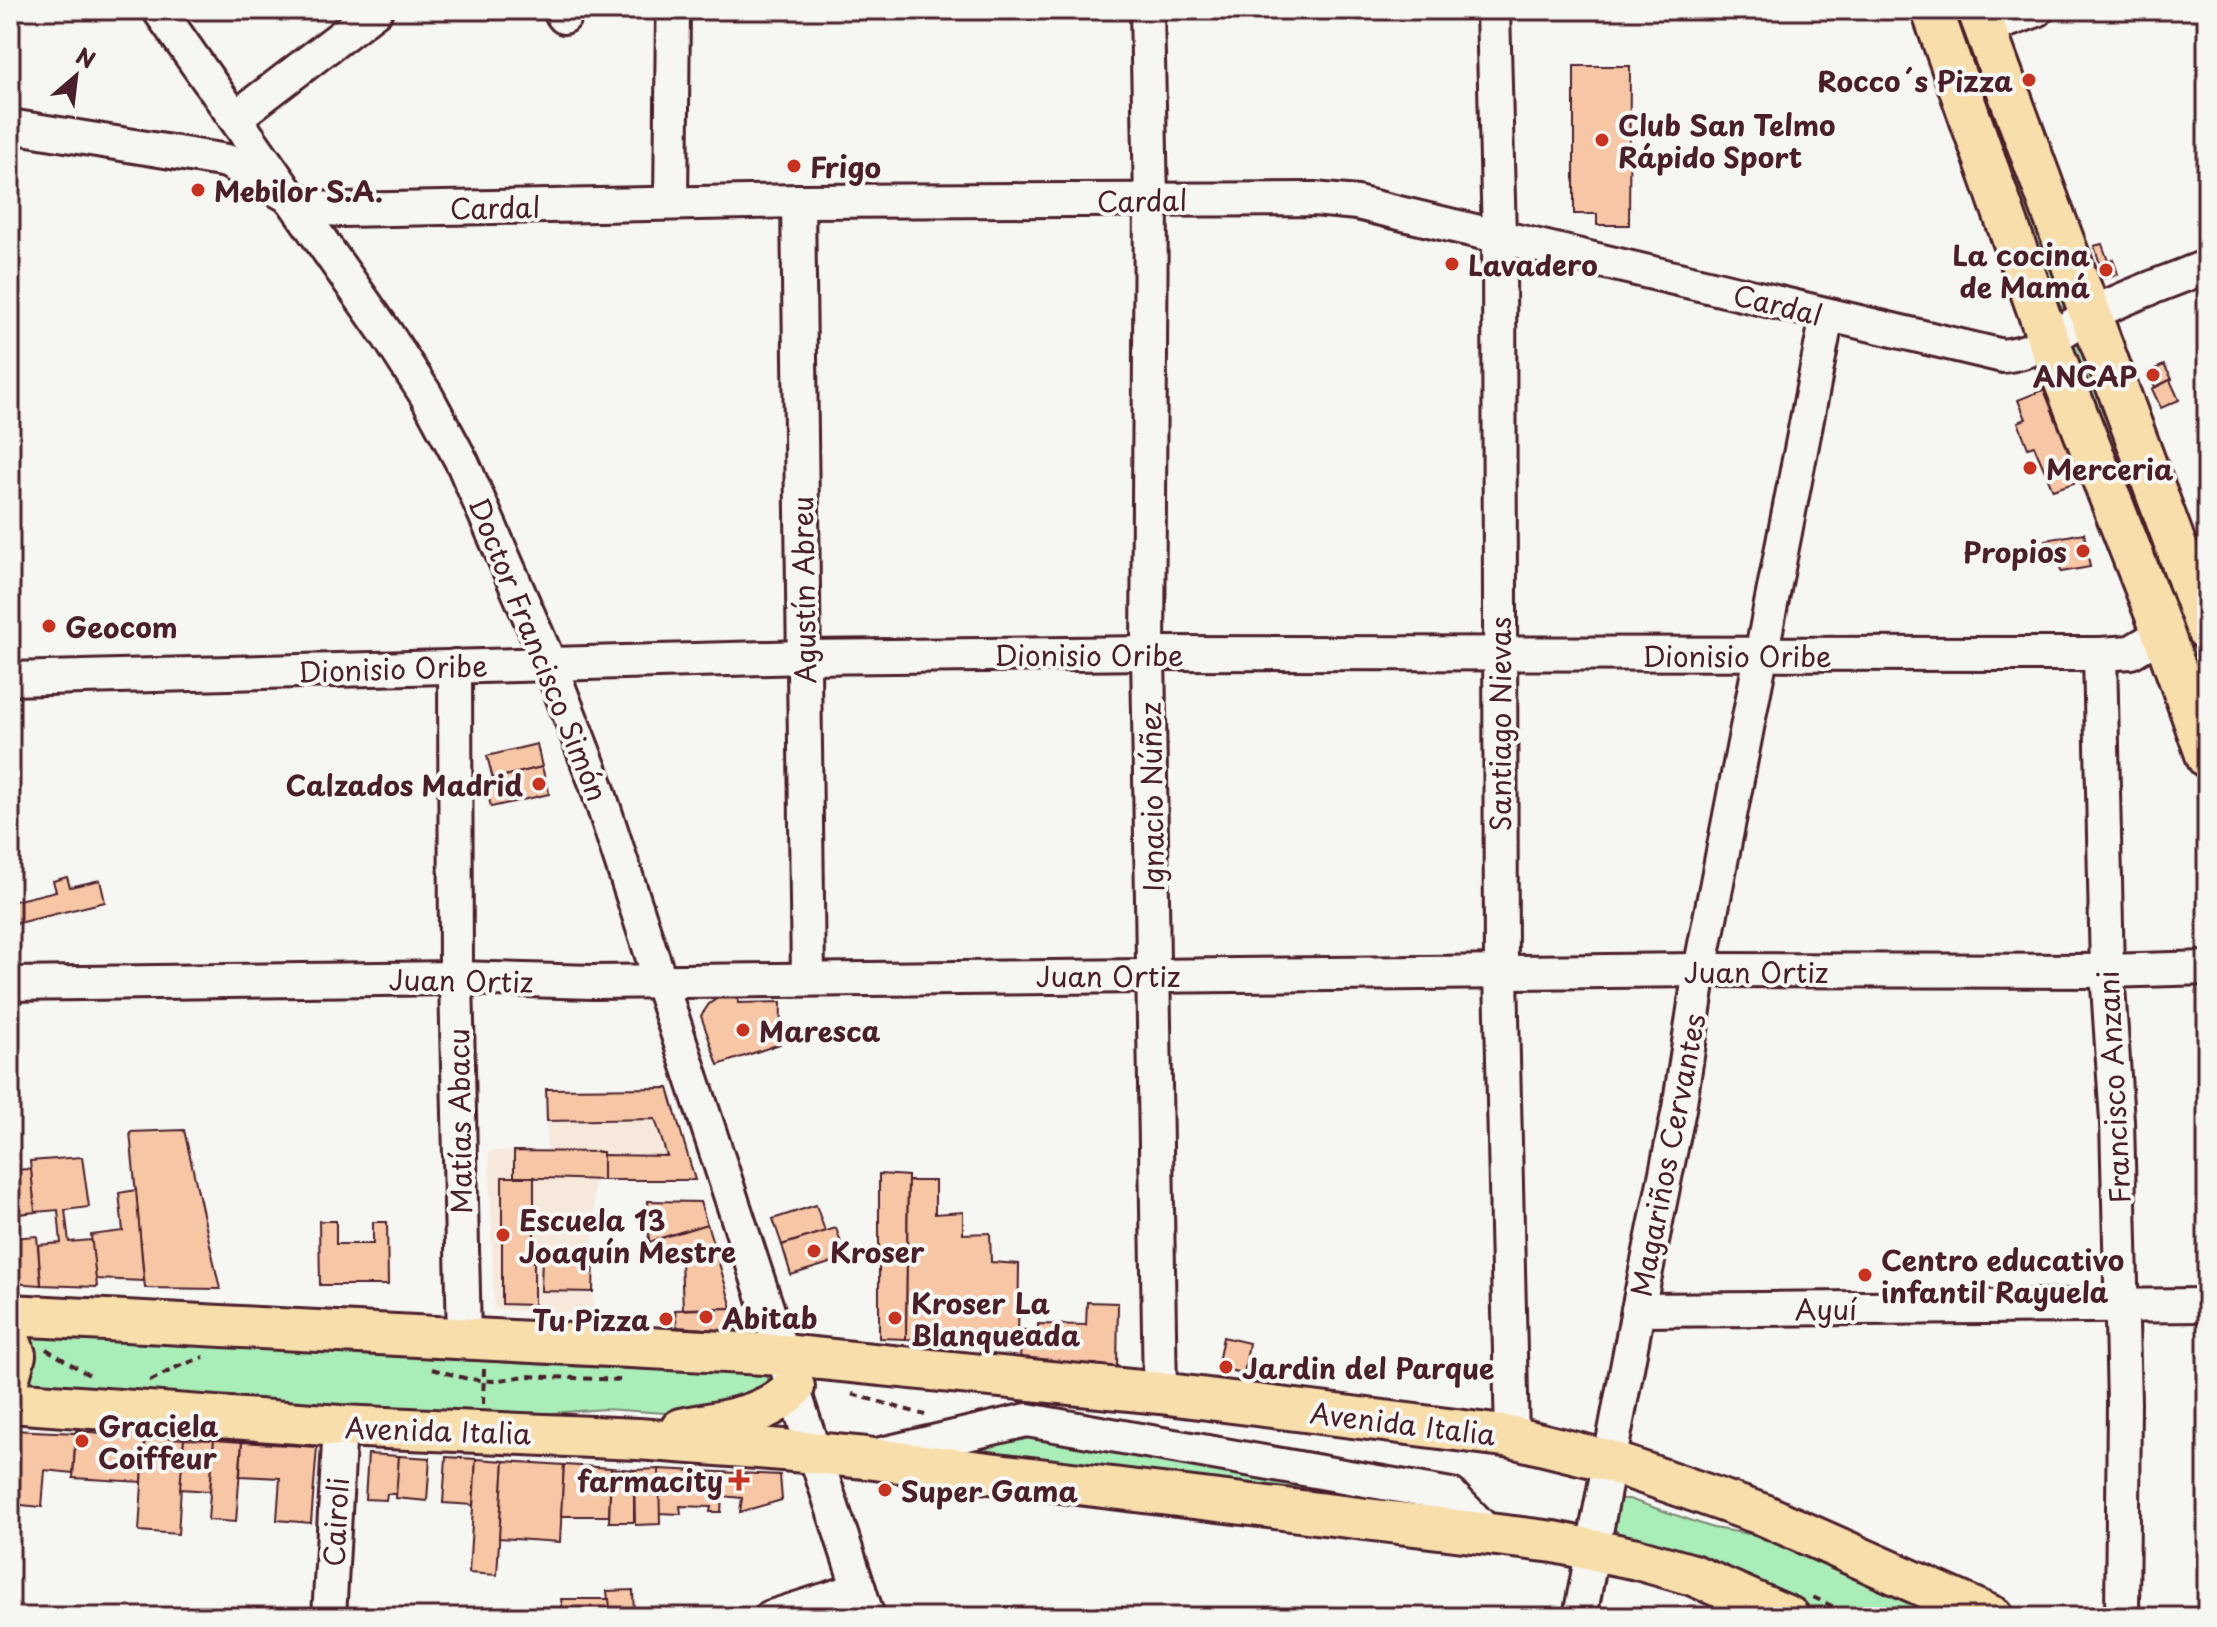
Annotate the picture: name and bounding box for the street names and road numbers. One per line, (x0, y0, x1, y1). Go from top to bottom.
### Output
street label: Cardal (1096, 178, 1188, 222)
street label: Cardal (449, 185, 541, 229)
street label: Cardal (1729, 272, 1827, 336)
street label: Doctor Francisco Simón (458, 491, 620, 807)
street label: Agustín Abreu (780, 496, 826, 684)
street label: Santiago Nievas (1478, 616, 1521, 832)
street label: Dionisio Oribe (994, 633, 1184, 676)
street label: Dionisio Oribe (1642, 634, 1832, 677)
street label: Dionisio Oribe (297, 643, 489, 693)
street label: Ignacio Núñez (1128, 702, 1174, 892)
street label: Juan Ortiz (1684, 950, 1828, 993)
street label: Juan Ortiz (1036, 954, 1180, 997)
street label: Juan Ortiz (388, 957, 534, 1003)
street label: Francisco Anzani (2085, 969, 2141, 1205)
street label: Magariños Cervantes (1618, 1010, 1716, 1300)
street label: Matías Abacu (436, 1028, 482, 1214)
street label: Ayuí (1795, 1287, 1857, 1330)
street label: Avenida Italia (1308, 1390, 1498, 1456)
street label: Avenida Italia (344, 1405, 532, 1455)
street label: Cairoli (311, 1476, 359, 1568)

